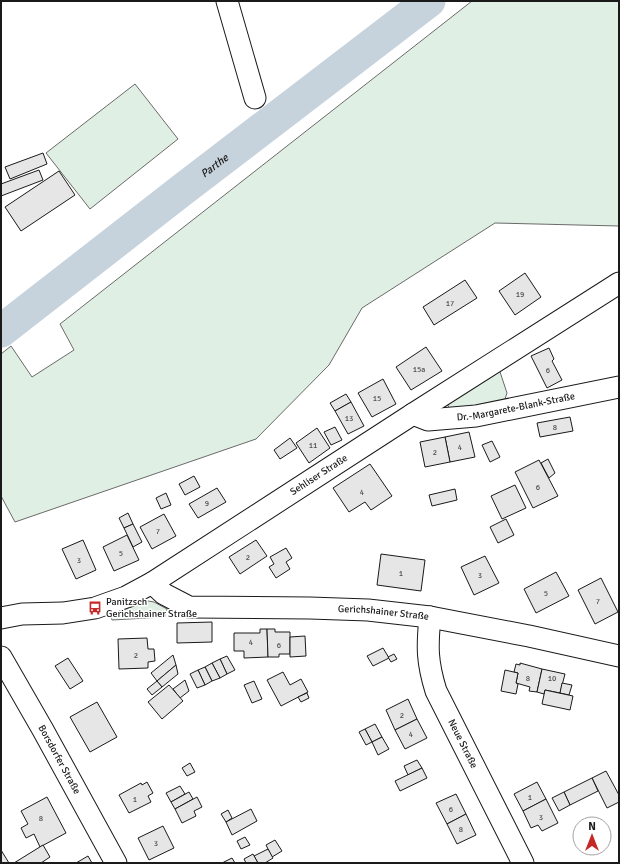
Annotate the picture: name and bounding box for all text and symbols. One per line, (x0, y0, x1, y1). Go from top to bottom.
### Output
water label: Parthe (198, 150, 231, 180)
house number: 19 (516, 289, 524, 299)
house number: 17 (446, 298, 454, 308)
house number: 15a (413, 364, 425, 374)
house number: 6 (546, 365, 550, 375)
street label: Dr.-Margarete-Blank-Straße (456, 390, 576, 424)
house number: 15 (373, 393, 381, 403)
house number: 13 (345, 413, 353, 423)
house number: 8 (553, 422, 557, 432)
house number: 11 (309, 440, 317, 450)
house number: 4 (458, 442, 463, 452)
house number: 2 (433, 447, 437, 457)
street label: Sehliser Straße (288, 452, 350, 498)
house number: 6 (536, 482, 540, 492)
house number: 4 (360, 487, 365, 497)
house number: 9 (205, 498, 209, 508)
house number: 7 (156, 526, 160, 536)
house number: 5 (119, 548, 123, 558)
house number: 2 (246, 552, 250, 562)
house number: 3 (77, 555, 81, 565)
house number: 1 (399, 568, 403, 578)
house number: 3 (478, 570, 482, 580)
house number: 5 (544, 588, 548, 598)
place label: Panitzsch Gerichshainer Straße (106, 596, 197, 620)
house number: 7 (596, 596, 600, 606)
bus stop icon: Panitzsch Gerichshainer Straße (87, 600, 103, 616)
street label: Gerichshainer Straße (338, 603, 429, 623)
house number: 4 (249, 637, 254, 647)
house number: 6 (277, 640, 281, 650)
house number: 2 (134, 650, 138, 660)
house number: 8 (526, 673, 530, 683)
house number: 10 (548, 673, 556, 683)
house number: 2 (400, 710, 404, 720)
street label: Neue Straße (445, 717, 480, 770)
street label: Borsdorfer Straße (35, 723, 83, 796)
house number: 4 (409, 729, 414, 739)
house number: 1 (528, 792, 532, 802)
house number: 1 (133, 794, 137, 804)
house number: 6 (449, 804, 453, 814)
house number: 3 (539, 812, 543, 822)
house number: 8 (39, 813, 43, 823)
north arrow (572, 816, 612, 856)
text: N (588, 820, 596, 833)
house number: 8 (459, 824, 463, 834)
house number: 3 (154, 838, 158, 848)

